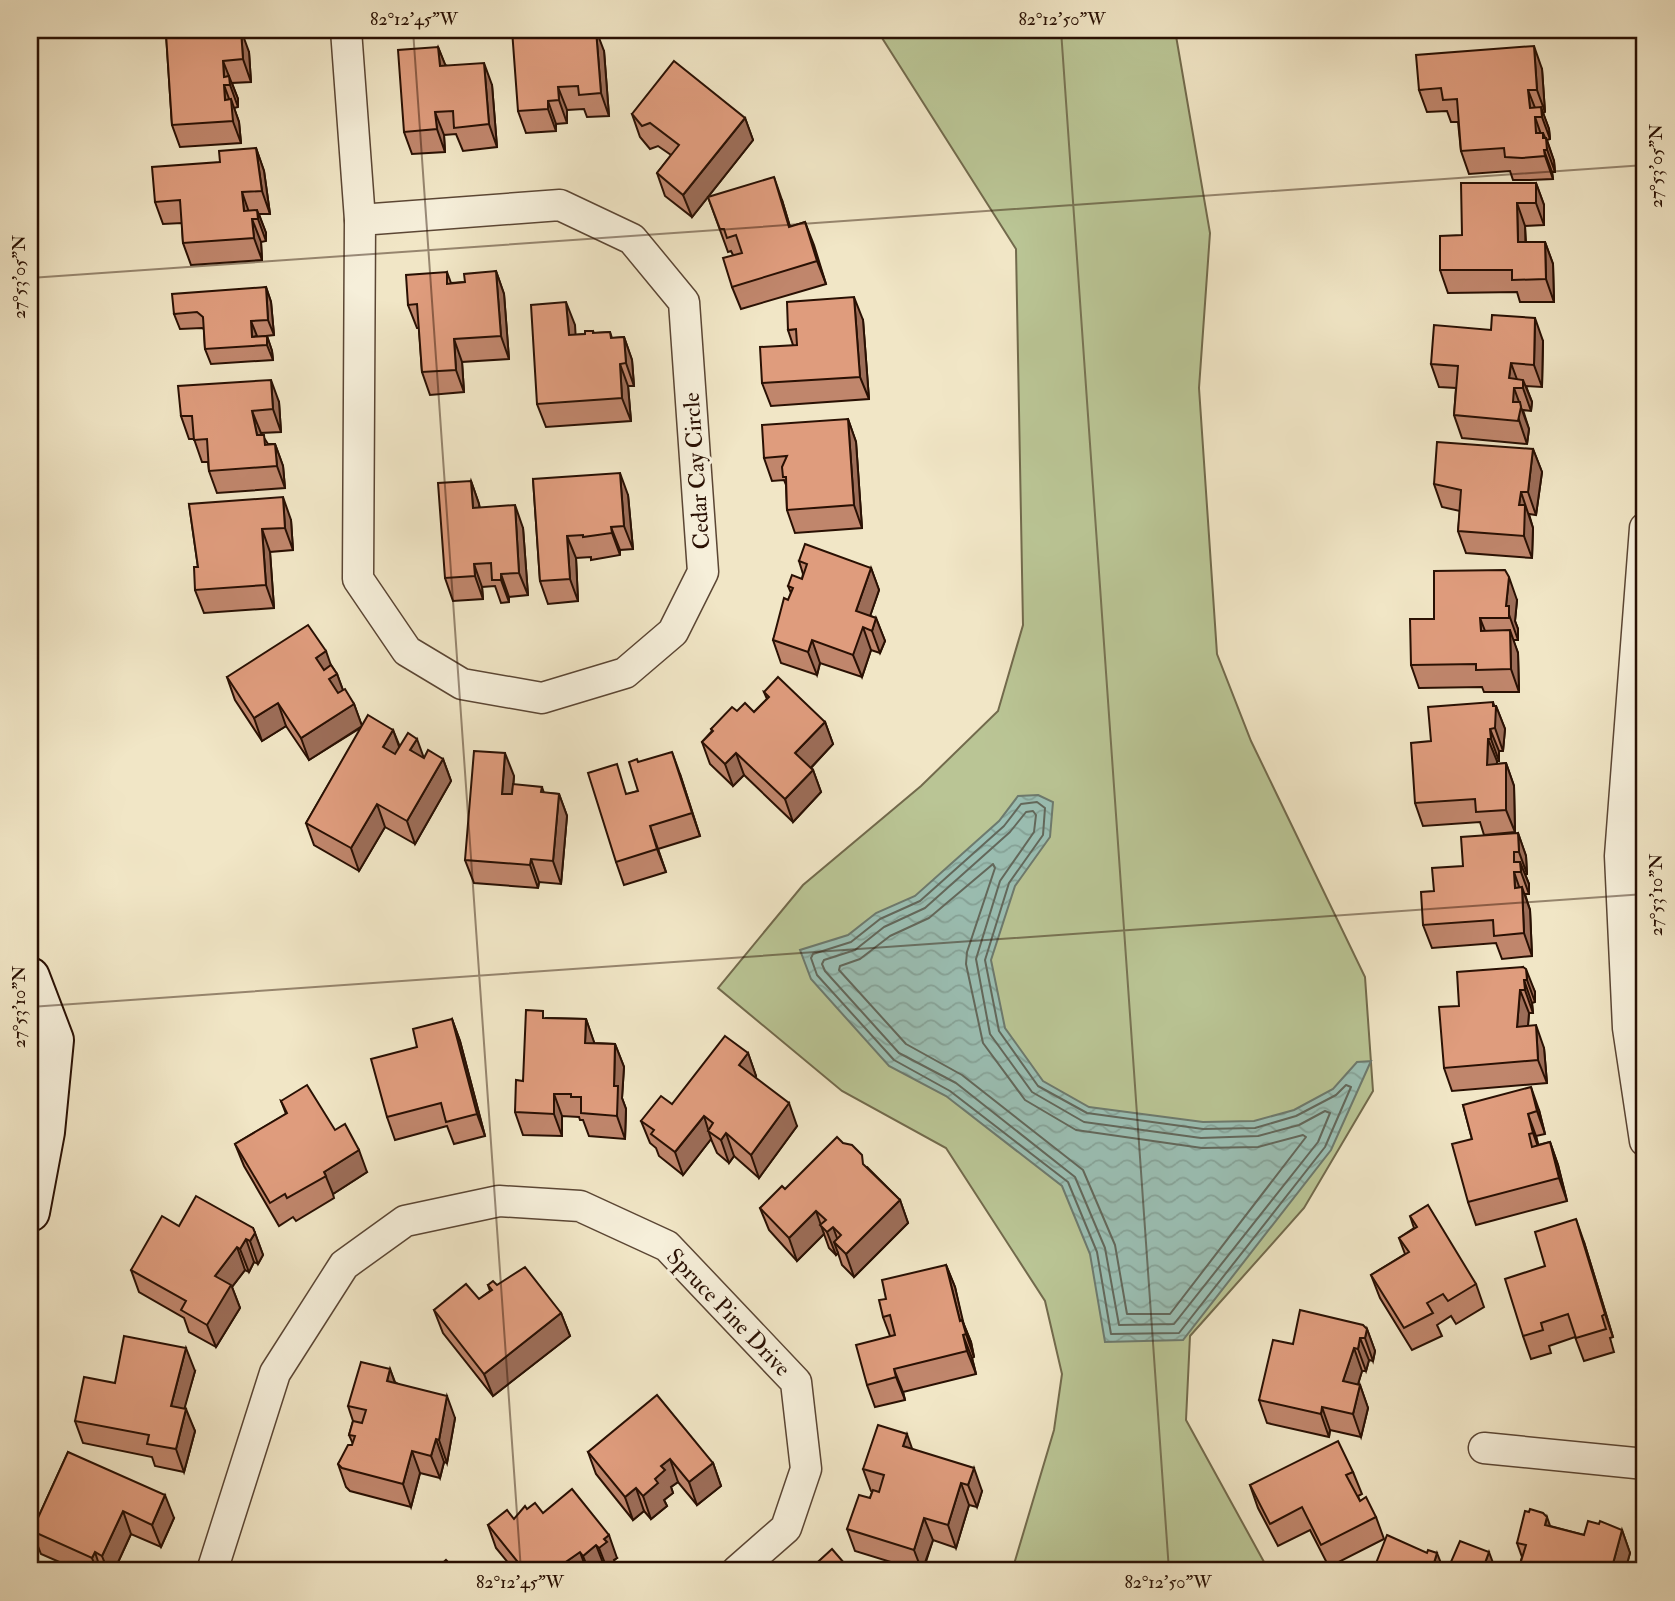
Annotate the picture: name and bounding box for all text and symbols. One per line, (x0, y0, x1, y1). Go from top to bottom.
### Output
text: 82°12'45"W (370, 8, 459, 31)
text: 82°12'50"W (1018, 8, 1106, 31)
text: 27°53'05"N (1645, 124, 1668, 208)
text: 27°53'05"N (8, 235, 31, 319)
street label: Cedar Cay Circle (677, 391, 716, 551)
text: 27°53'10"N (1645, 854, 1668, 936)
text: 27°53'10"N (8, 966, 31, 1048)
street label: Spruce Pine Drive (659, 1242, 797, 1383)
text: 82°12'45"W (476, 1571, 565, 1594)
text: 82°12'50"W (1124, 1571, 1212, 1594)

